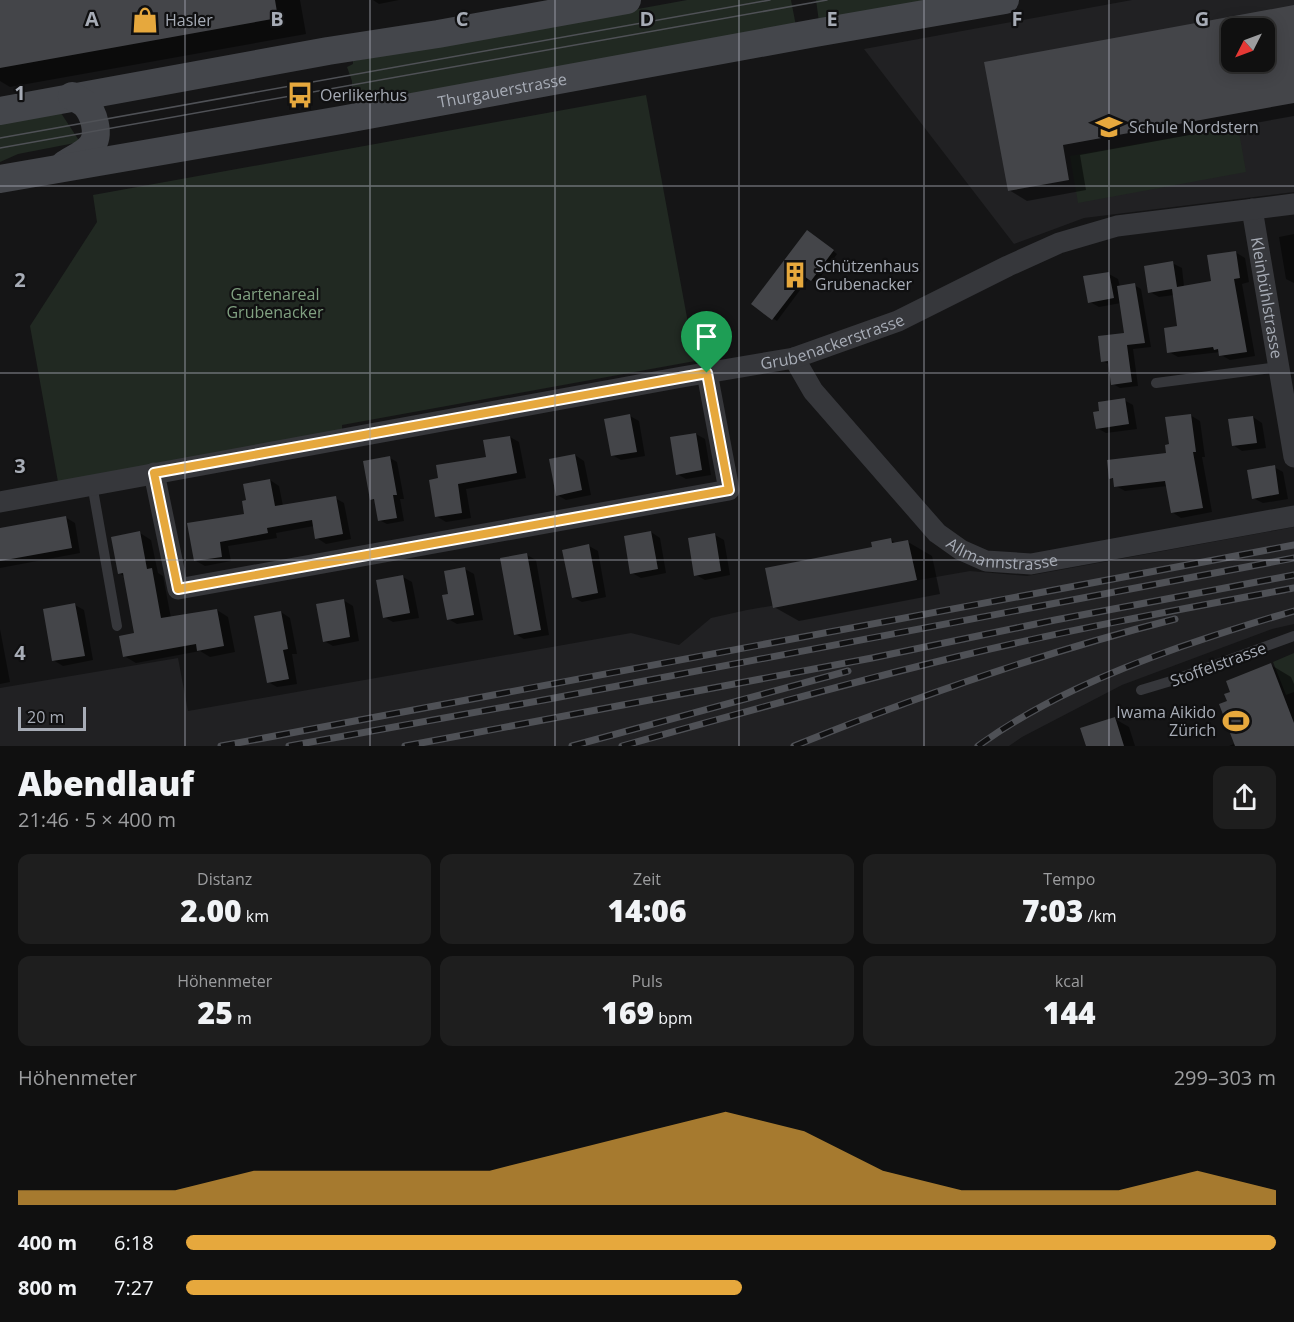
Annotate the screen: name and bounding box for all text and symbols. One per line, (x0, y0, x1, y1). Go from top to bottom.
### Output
text: A (85, 5, 99, 32)
shop icon: Hasler (130, 5, 160, 35)
text: B (270, 5, 284, 32)
text: C (456, 5, 469, 32)
text: D (640, 5, 654, 32)
text: E (826, 5, 838, 32)
text: F (1012, 5, 1022, 32)
text: G (1195, 5, 1209, 32)
place label: Hasler (165, 9, 213, 31)
north arrow (1221, 18, 1275, 72)
map controls (1221, 18, 1275, 72)
street label: Thurgauerstrasse (436, 68, 569, 113)
text: 1 (14, 79, 26, 106)
bus stop icon: Oerlikerhus (285, 80, 315, 110)
place label: Oerlikerhus (320, 84, 407, 106)
school or university icon: Schule Nordstern (1094, 112, 1124, 142)
place label: Schule Nordstern (1129, 116, 1259, 138)
street label: Kleinbühlstrasse (1246, 235, 1288, 360)
place label: Schützenhaus Grubenacker (815, 255, 919, 295)
building icon: Schützenhaus Grubenacker (780, 260, 810, 290)
text: 2 (14, 266, 26, 293)
park label: Gartenareal Grubenacker (226, 283, 324, 323)
street label: Grubenackerstrasse (759, 309, 908, 375)
pin (681, 311, 732, 373)
icon: arrive (690, 320, 723, 353)
text: 3 (14, 452, 26, 479)
street label: Allmannstrasse (942, 532, 1059, 575)
street label: Stoffelstrasse (1167, 636, 1269, 692)
text: 4 (14, 639, 26, 666)
place label: Iwama Aikido Zürich (1116, 701, 1216, 741)
scale bar (18, 704, 86, 732)
text: 20 m (27, 706, 64, 728)
sports icon: Iwama Aikido Zürich (1221, 706, 1251, 736)
text: Abendlauf (18, 761, 194, 806)
button: share (1213, 766, 1276, 829)
text: 21:46 · 5 × 400 m (18, 806, 176, 833)
text: Distanz (197, 868, 252, 890)
text: Zeit (633, 868, 661, 890)
text: Tempo (1043, 868, 1095, 890)
text: 2.00 (180, 890, 242, 931)
text: 14:06 (608, 890, 686, 931)
text: 7:03 (1022, 890, 1083, 931)
text: km (242, 905, 269, 927)
text: /km (1083, 905, 1117, 927)
text: Höhenmeter (177, 970, 272, 992)
text: Puls (631, 970, 663, 992)
text: kcal (1055, 970, 1084, 992)
text: 25 (198, 992, 233, 1033)
text: 169 (601, 992, 654, 1033)
text: 144 (1043, 992, 1096, 1033)
text: m (233, 1007, 252, 1029)
text: bpm (654, 1007, 693, 1029)
text: Höhenmeter (18, 1064, 137, 1091)
text: 299–303 m (1174, 1064, 1276, 1091)
text: 400 m (18, 1229, 77, 1256)
text: 6:18 (114, 1229, 154, 1256)
text: 800 m (18, 1274, 77, 1301)
text: 7:27 (114, 1274, 154, 1301)

